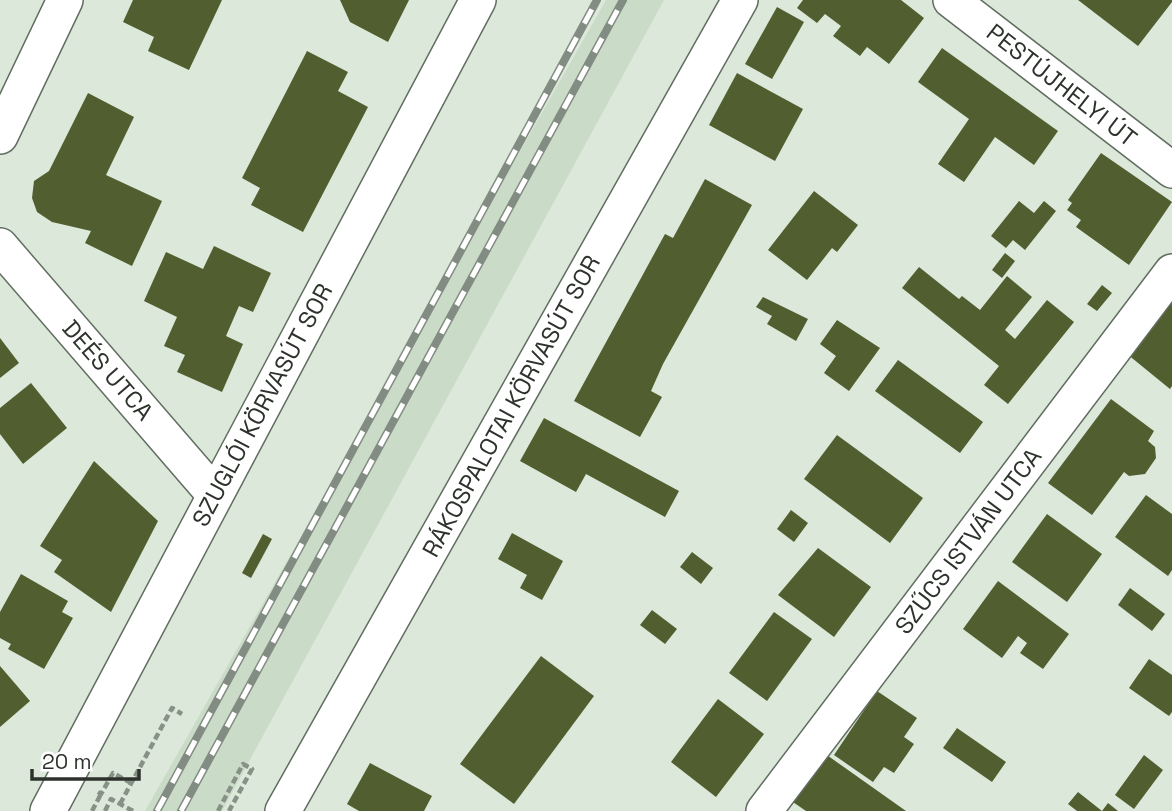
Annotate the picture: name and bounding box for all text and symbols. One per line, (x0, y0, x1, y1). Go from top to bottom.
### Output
street label: PESTÚJHELYI ÚT (981, 17, 1143, 153)
street label: RÁKOSPALOTAI KÖRVASÚT SOR (415, 250, 607, 562)
street label: SZUGLÓI KÖRVASÚT SOR (185, 278, 339, 532)
street label: DEÉS UTCA (56, 313, 160, 427)
street label: SZŰCS ISTVÁN UTCA (888, 442, 1048, 640)
scale bar (32, 738, 138, 782)
text: 20 m (42, 748, 92, 775)

